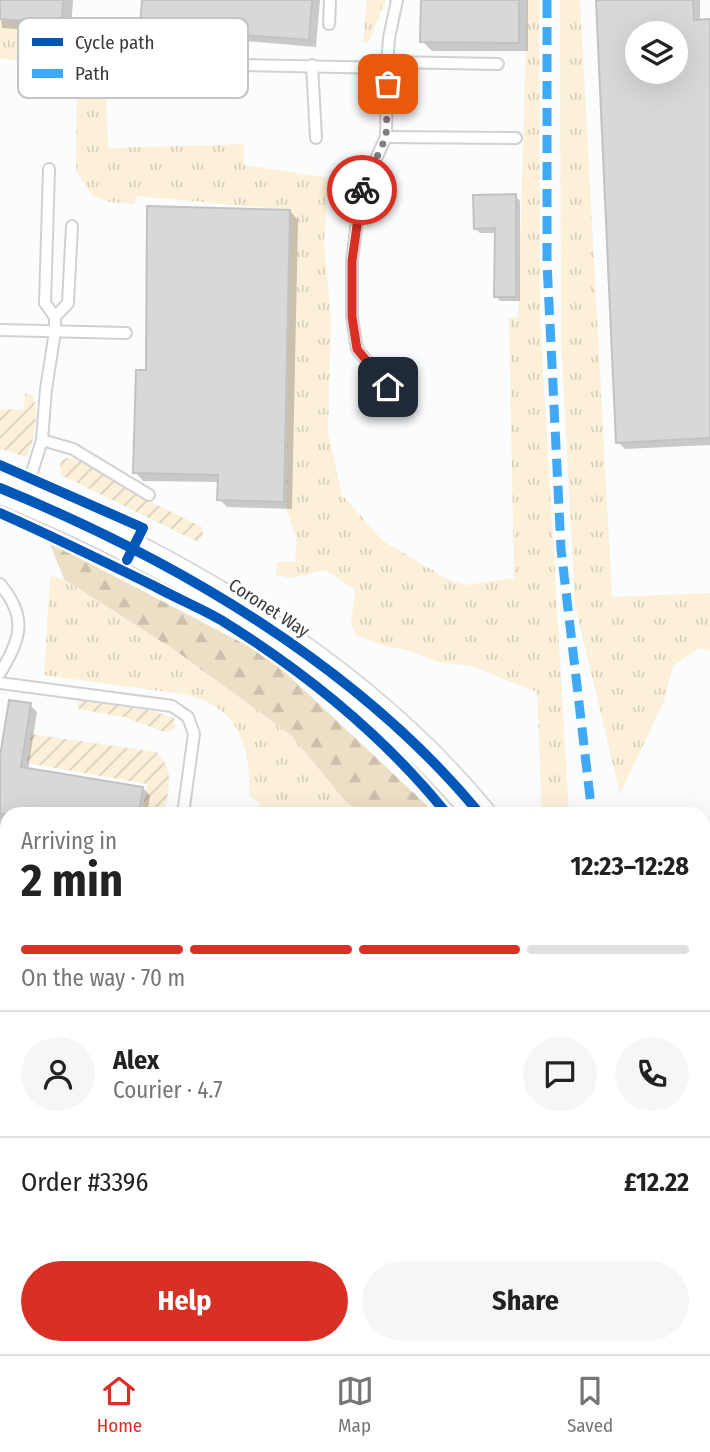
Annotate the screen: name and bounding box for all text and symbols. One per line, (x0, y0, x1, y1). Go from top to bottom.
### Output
legend (18, 18, 248, 98)
map controls (625, 21, 688, 84)
button: layers (625, 21, 688, 84)
text: Cycle path (75, 31, 154, 54)
pin (358, 54, 418, 114)
text: Path (75, 62, 110, 85)
icon: bag (369, 65, 407, 103)
courier (327, 155, 397, 225)
icon: bike (343, 171, 381, 209)
pin (358, 357, 418, 417)
icon: home (369, 368, 407, 406)
street label: Coronet Way (225, 574, 313, 642)
text: Arriving in (21, 827, 117, 855)
text: 12:23–12:28 (570, 851, 689, 882)
text: 2 min (21, 853, 123, 908)
text: On the way · 70 m (21, 964, 185, 992)
button: person (21, 1037, 95, 1111)
button: chat (523, 1037, 597, 1111)
button: phone (615, 1037, 689, 1111)
text: Alex (113, 1045, 159, 1076)
text: Courier · 4.7 (113, 1076, 223, 1104)
text: Order #3396 (21, 1167, 148, 1198)
text: £12.22 (624, 1167, 689, 1198)
button: Help (21, 1261, 348, 1341)
button: Share (362, 1261, 689, 1341)
tab: Home (97, 1372, 142, 1437)
tab: Map (336, 1372, 374, 1437)
tab: Saved (567, 1372, 613, 1437)

